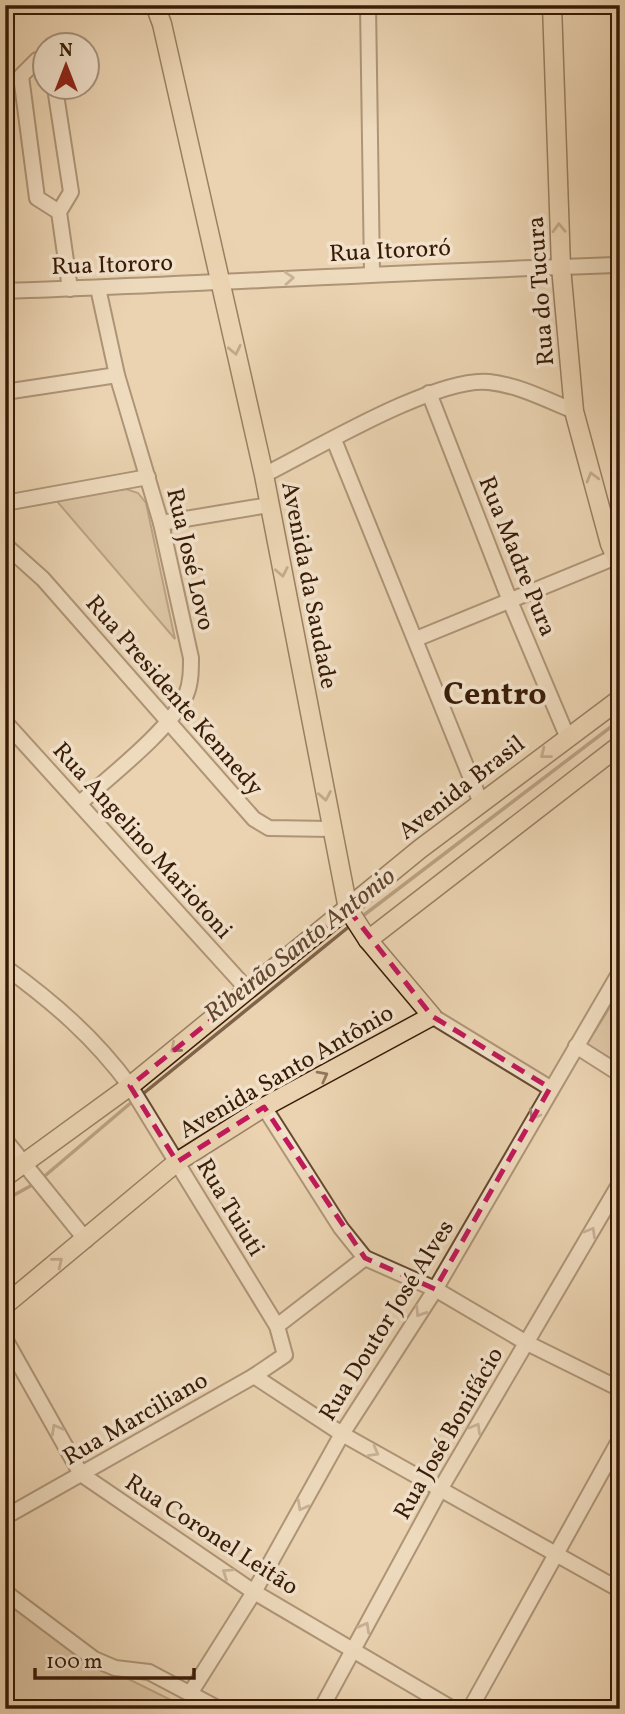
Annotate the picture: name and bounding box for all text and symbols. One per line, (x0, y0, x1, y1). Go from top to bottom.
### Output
north arrow (32, 32, 102, 102)
text: N (59, 38, 73, 64)
street label: Rua do Tucura (520, 215, 564, 367)
one-way arrow (552, 223, 567, 234)
street label: Rua Itororó (328, 232, 452, 272)
street label: Rua Itororo (51, 247, 174, 285)
one-way arrow (284, 271, 295, 286)
one-way arrow (227, 344, 242, 356)
street label: Rua Madre Pura (468, 471, 564, 642)
one-way arrow (586, 472, 600, 484)
street label: Avenida da Saudade (271, 479, 345, 692)
street label: Rua José Lovo (156, 485, 222, 634)
one-way arrow (274, 566, 289, 578)
street label: Rua Presidente Kennedy (77, 588, 270, 804)
district label: Centro (443, 674, 547, 718)
street label: Avenida Brasil (392, 728, 533, 849)
street label: Rua Angelino Mariotoni (44, 735, 239, 947)
one-way arrow (540, 745, 552, 758)
one-way arrow (317, 790, 332, 802)
water label: Ribeirão Santo Antonio (197, 859, 404, 1032)
street label: Avenida Santo Antônio (173, 997, 401, 1148)
one-way arrow (171, 1040, 184, 1052)
one-way arrow (316, 1071, 329, 1084)
one-way arrow (530, 1107, 543, 1120)
street label: Rua Tuiuti (187, 1153, 272, 1263)
street label: Rua Doutor José Alves (312, 1214, 463, 1428)
one-way arrow (583, 1227, 596, 1240)
one-way arrow (51, 1258, 63, 1271)
one-way arrow (416, 1304, 429, 1317)
street label: Rua José Bonifácio (387, 1342, 513, 1526)
street label: Rua Marciliano (57, 1364, 215, 1475)
one-way arrow (467, 1423, 480, 1436)
one-way arrow (51, 1424, 64, 1437)
one-way arrow (366, 1443, 379, 1457)
street label: Rua Coronel Leitão (117, 1467, 304, 1605)
one-way arrow (297, 1499, 310, 1511)
one-way arrow (221, 1568, 234, 1581)
one-way arrow (357, 1622, 370, 1634)
scale bar (35, 1637, 194, 1681)
text: 100 m (46, 1648, 103, 1677)

